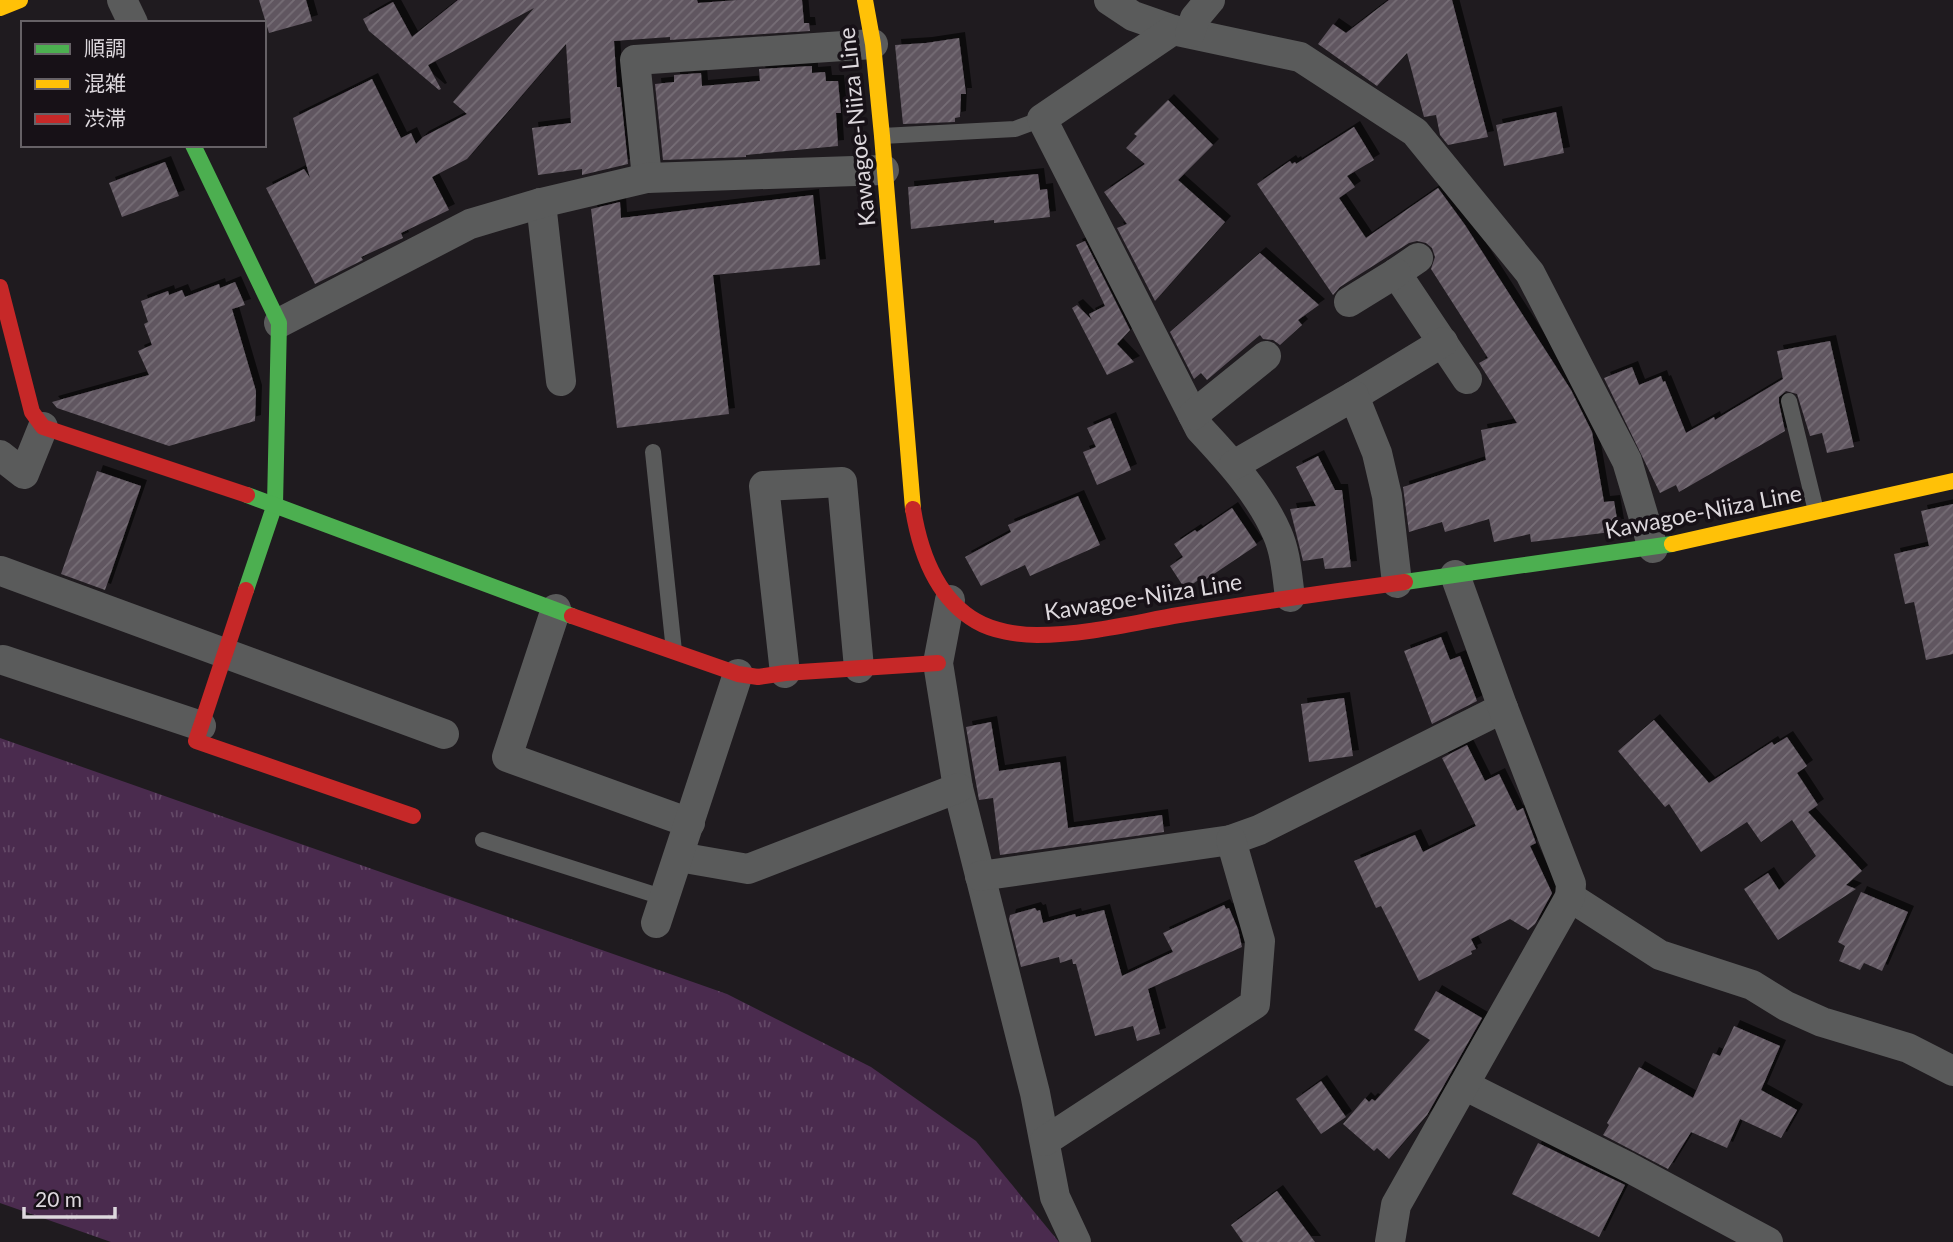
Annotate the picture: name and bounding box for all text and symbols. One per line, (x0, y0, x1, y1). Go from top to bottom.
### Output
legend (21, 21, 266, 147)
street label: Kawagoe-Niiza Line (832, 26, 880, 228)
text: 順調 (84, 35, 126, 60)
text: 混雑 (84, 70, 126, 95)
text: 渋滞 (84, 105, 126, 130)
street label: Kawagoe-Niiza Line (1602, 478, 1804, 544)
street label: Kawagoe-Niiza Line (1042, 567, 1244, 625)
scale bar (24, 1176, 116, 1220)
text: 20 m (35, 1186, 82, 1211)

